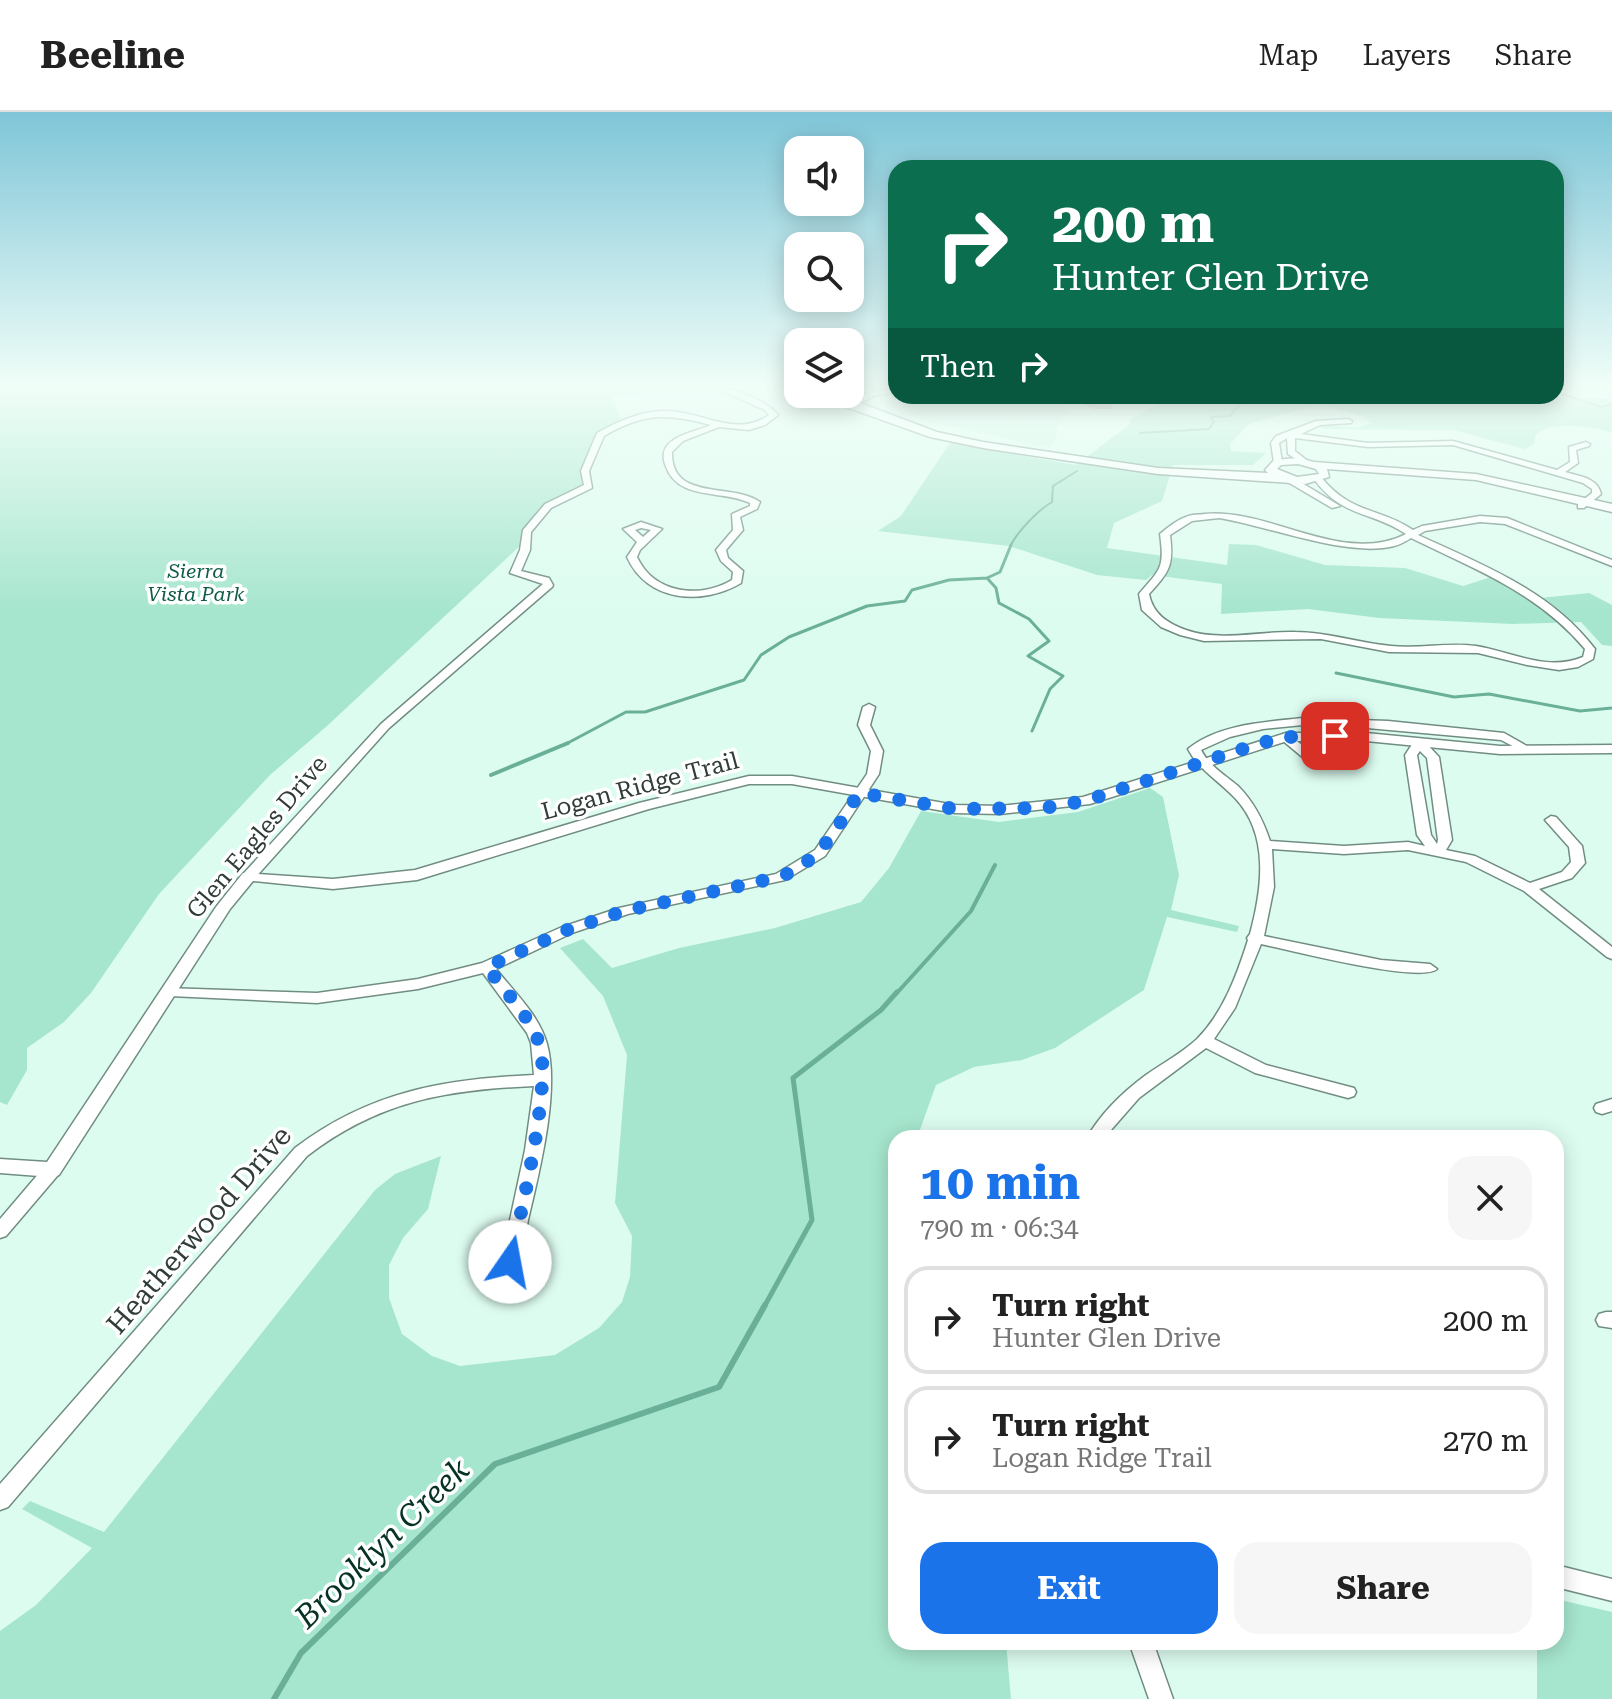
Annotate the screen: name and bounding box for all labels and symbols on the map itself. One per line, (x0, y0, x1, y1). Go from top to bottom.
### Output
park label: Sierra Vista Park (148, 559, 245, 606)
pin (1301, 702, 1369, 770)
street label: Logan Ridge Trail (538, 746, 742, 826)
street label: Glen Eagles Drive (181, 750, 333, 924)
street label: Heatherwood Drive (100, 1119, 298, 1341)
position arrow (468, 1220, 552, 1304)
water label: Brooklyn Creek (286, 1450, 477, 1636)

